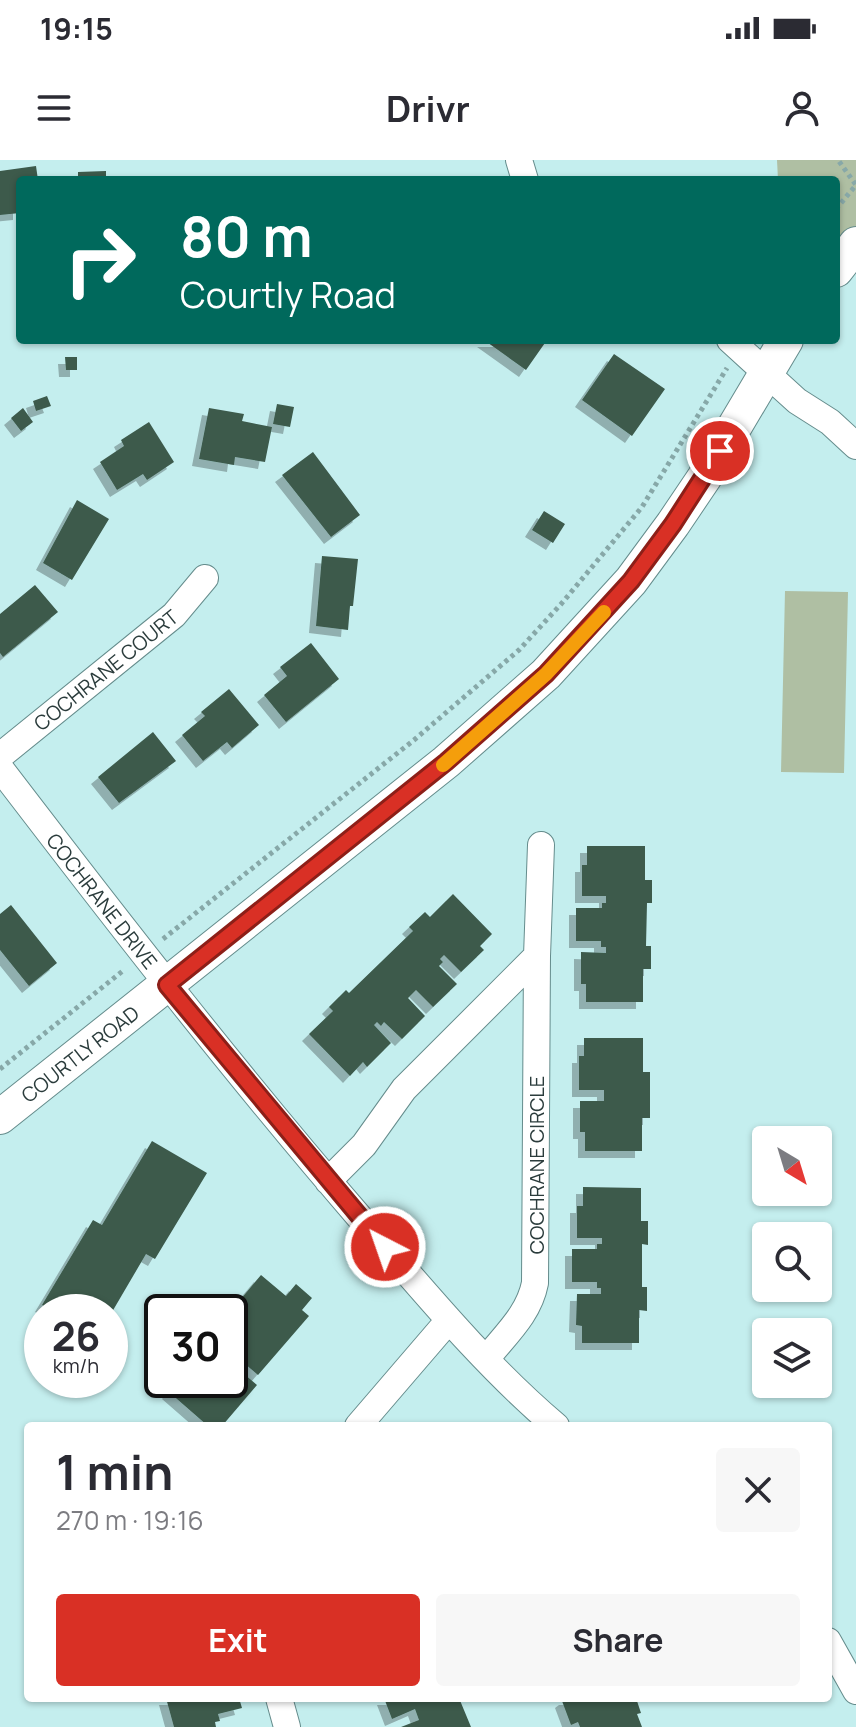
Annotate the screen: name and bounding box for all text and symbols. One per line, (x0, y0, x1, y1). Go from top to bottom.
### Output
text: 19:15 (40, 8, 113, 49)
text: Drivr (386, 84, 470, 133)
icon: menu (32, 86, 76, 130)
icon: person (780, 86, 824, 130)
text: 80 m (180, 197, 313, 274)
icon: right (48, 208, 152, 312)
text: Courtly Road (180, 270, 396, 319)
pin (686, 417, 754, 485)
icon: arrive (698, 429, 742, 473)
street label: COCHRANE COURT (28, 603, 184, 737)
street label: COCHRANE DRIVE (40, 828, 164, 974)
street label: COURTLY ROAD (15, 999, 145, 1109)
street label: COCHRANE CIRCLE (523, 1076, 550, 1254)
north arrow (752, 1126, 832, 1206)
map controls (752, 1126, 832, 1398)
position arrow (343, 1205, 427, 1289)
button: search (752, 1222, 832, 1302)
speed limit sign: 30 (144, 1294, 248, 1398)
text: 26 (52, 1308, 100, 1363)
button: layers (752, 1318, 832, 1398)
text: km/h (53, 1352, 99, 1379)
text: 1 min (56, 1439, 173, 1504)
button: close (716, 1448, 800, 1532)
text: 270 m · 19:16 (56, 1502, 204, 1538)
button: Exit (56, 1594, 420, 1686)
button: Share (436, 1594, 800, 1686)

